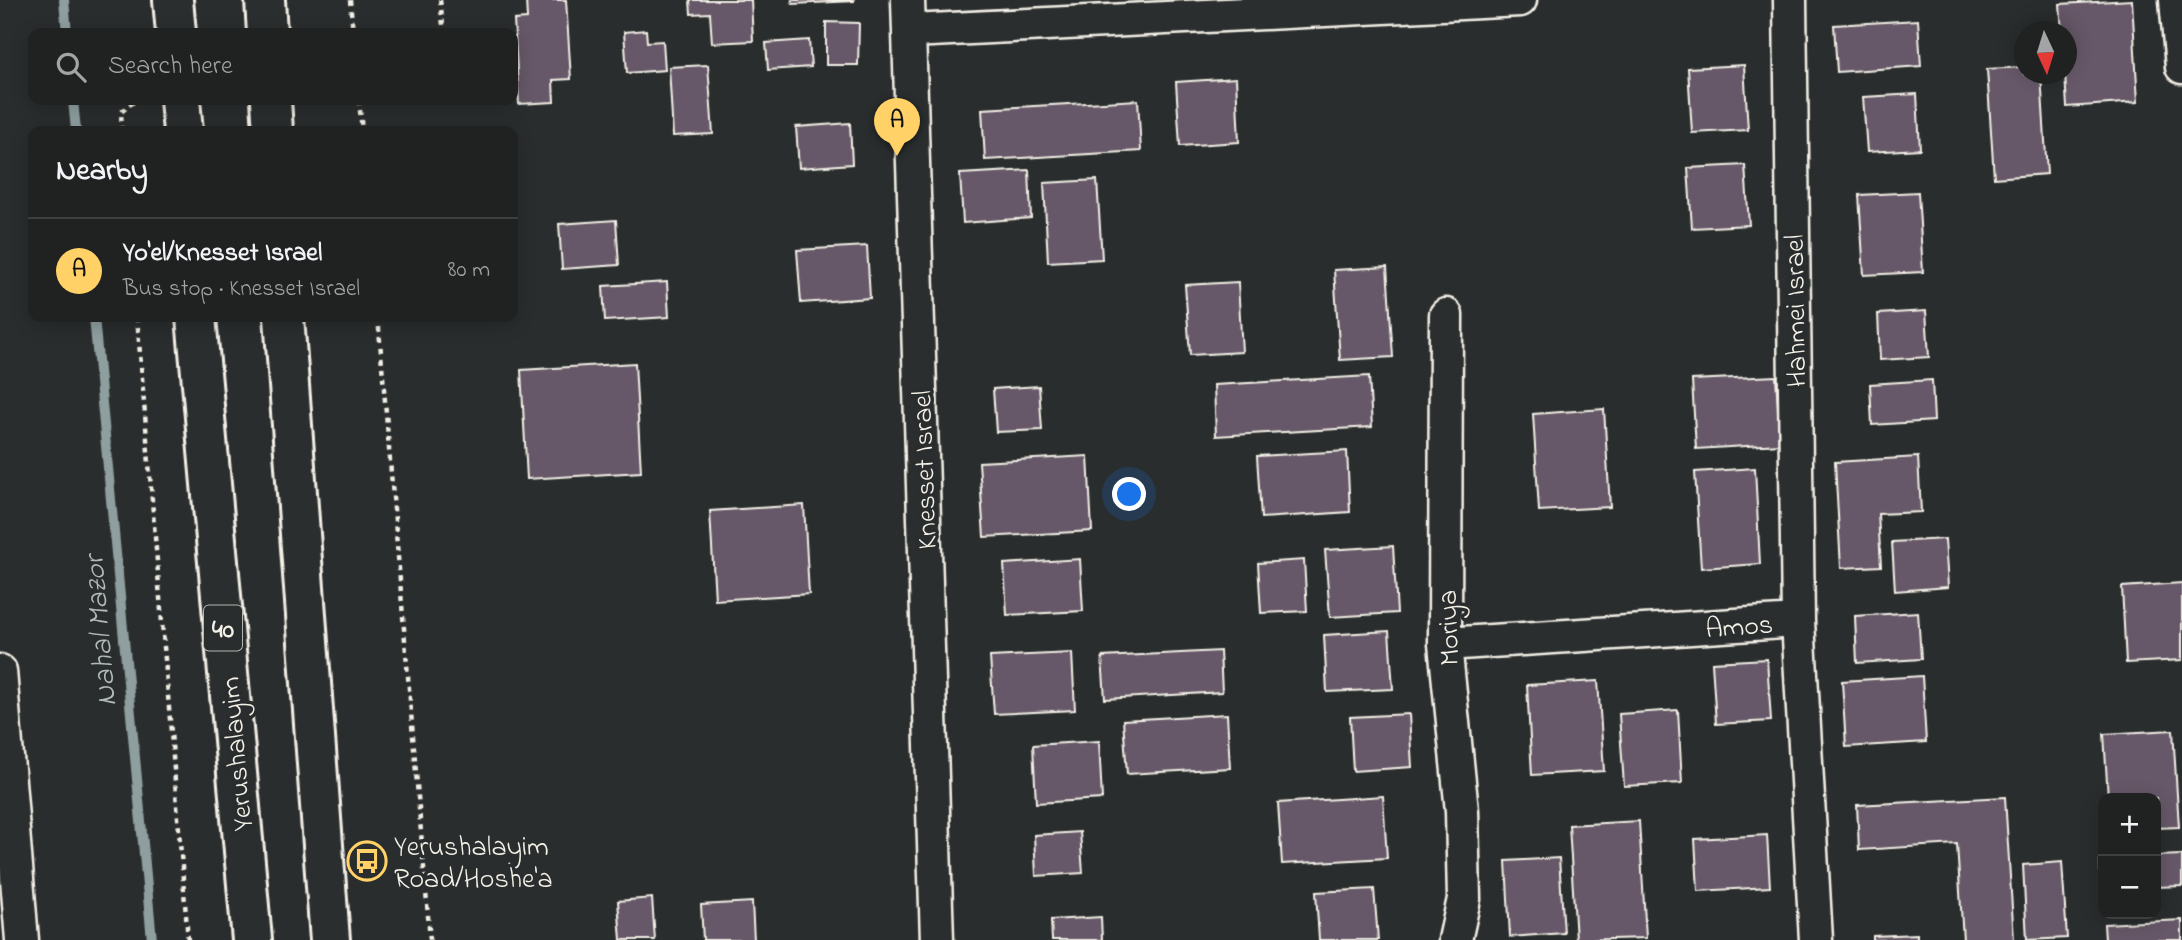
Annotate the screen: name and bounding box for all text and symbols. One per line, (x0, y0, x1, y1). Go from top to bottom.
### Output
north arrow (2014, 21, 2077, 84)
search box (28, 28, 518, 105)
icon: search (52, 48, 90, 86)
text: Search here (108, 48, 233, 86)
pin: A (874, 98, 920, 156)
text: Nearby (56, 150, 148, 194)
street label: Hahmei Israel (1776, 234, 1819, 388)
text: Yo'el/Knesset Israel (123, 235, 322, 273)
text: A (72, 254, 86, 287)
text: 80 m (448, 254, 490, 287)
text: Bus stop · Knesset Israel (123, 273, 360, 306)
street label: Knesset Israel (903, 390, 950, 550)
your location (1112, 477, 1146, 511)
water label: Nahal Mazor (73, 550, 130, 708)
street label: Moriya (1429, 589, 1472, 667)
road number: 40 (204, 606, 242, 650)
street label: Amos (1704, 606, 1774, 651)
street label: Yerushalayim (211, 675, 266, 833)
map controls (2098, 793, 2161, 919)
button: + (2098, 793, 2161, 856)
place label: Yerushalayim Road/Hoshe'a (394, 828, 553, 901)
bus stop icon: Yerushalayim Road/Hoshe'a (346, 840, 388, 882)
button: − (2098, 856, 2161, 919)

